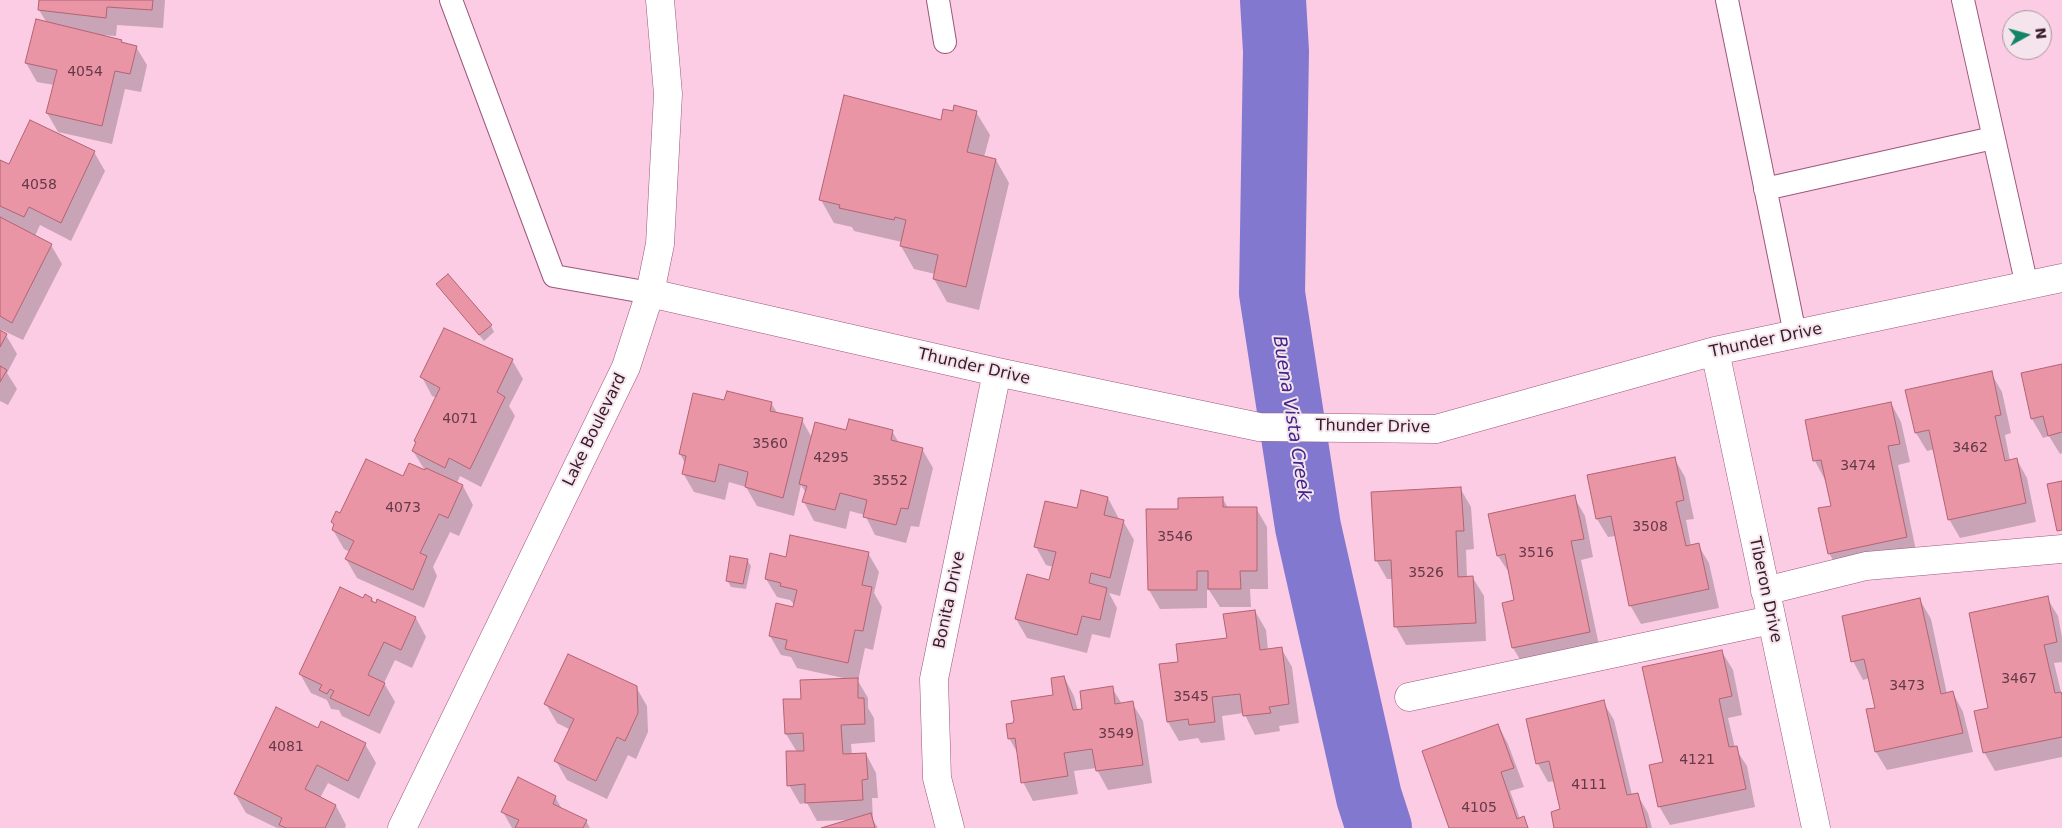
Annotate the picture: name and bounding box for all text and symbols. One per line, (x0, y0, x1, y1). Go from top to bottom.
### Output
north arrow (2002, 10, 2052, 60)
text: N (2032, 27, 2050, 40)
house number: 4054 (67, 64, 103, 80)
house number: 4058 (21, 177, 57, 193)
street label: Thunder Drive (1708, 320, 1824, 362)
water label: Buena Vista Creek (1267, 334, 1315, 502)
street label: Thunder Drive (916, 345, 1032, 389)
street label: Lake Boulevard (559, 370, 631, 490)
house number: 4071 (442, 411, 478, 427)
street label: Thunder Drive (1316, 416, 1430, 438)
house number: 3560 (752, 436, 788, 452)
house number: 3462 (1952, 440, 1988, 456)
house number: 4295 (813, 450, 849, 466)
house number: 3474 (1840, 458, 1876, 474)
house number: 3552 (872, 473, 908, 489)
house number: 4073 (385, 500, 421, 516)
house number: 3508 (1632, 519, 1668, 535)
house number: 3546 (1157, 529, 1193, 545)
street label: Tiberon Drive (1744, 535, 1786, 645)
house number: 3516 (1518, 545, 1554, 561)
street label: Bonita Drive (930, 550, 970, 650)
house number: 3526 (1408, 565, 1444, 581)
house number: 3467 (2001, 671, 2037, 687)
house number: 3473 (1889, 678, 1925, 694)
house number: 3545 (1173, 689, 1209, 705)
house number: 3549 (1098, 726, 1134, 742)
house number: 4081 (268, 739, 304, 755)
house number: 4121 (1679, 752, 1715, 768)
house number: 4111 (1571, 777, 1607, 793)
house number: 4105 (1461, 800, 1497, 816)

